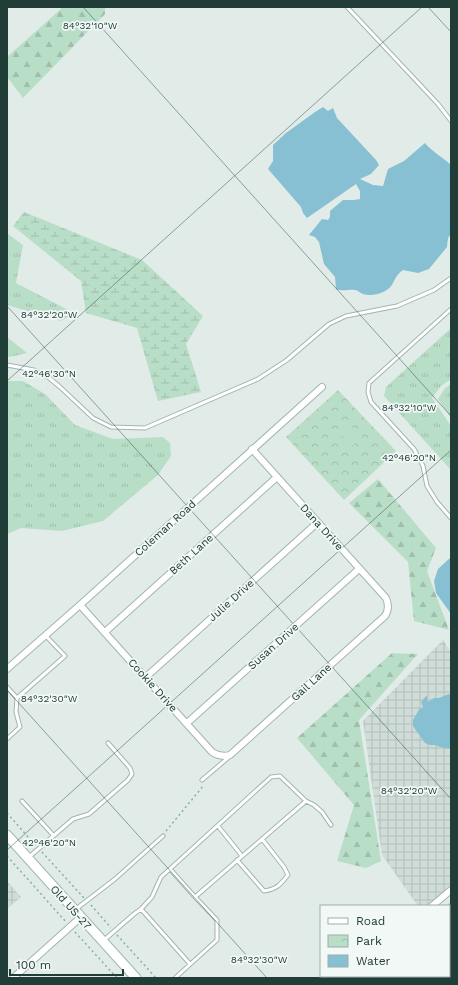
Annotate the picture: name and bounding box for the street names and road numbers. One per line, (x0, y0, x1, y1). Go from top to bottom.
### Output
street label: Coleman Road (132, 497, 199, 559)
street label: Dana Drive (297, 501, 346, 553)
street label: Beth Lane (167, 531, 216, 577)
street label: Julie Drive (206, 577, 257, 624)
street label: Susan Drive (245, 620, 301, 673)
street label: Cookie Drive (125, 656, 180, 715)
street label: Gail Lane (288, 661, 334, 704)
street label: Old US-27 (48, 883, 94, 932)

